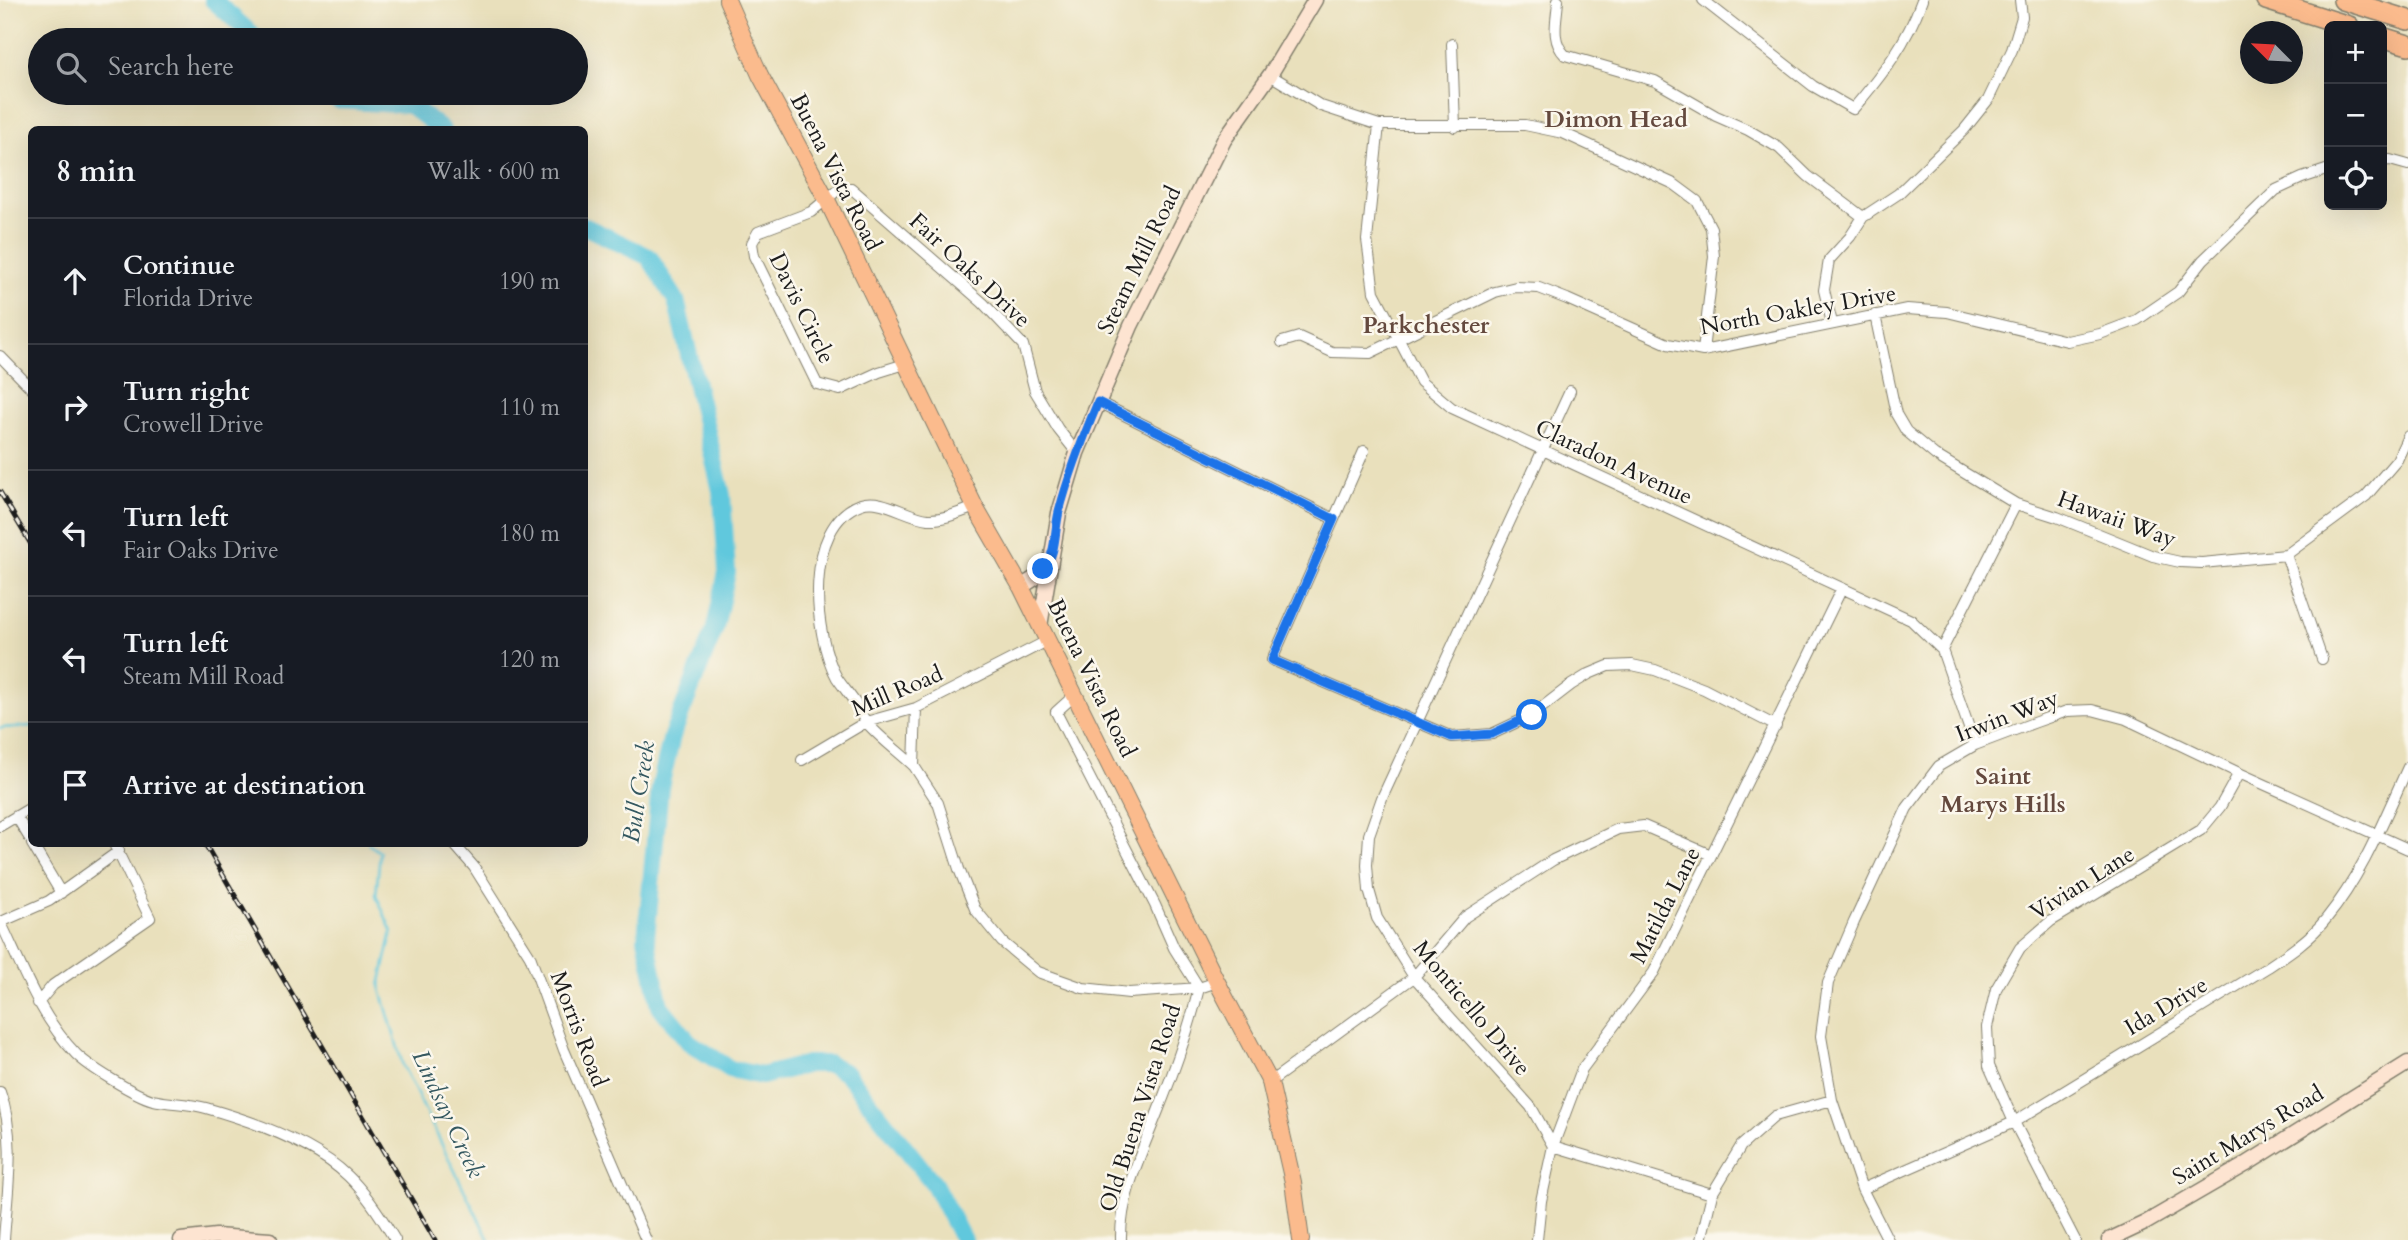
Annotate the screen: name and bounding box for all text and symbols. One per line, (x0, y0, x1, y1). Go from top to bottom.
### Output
north arrow (2240, 21, 2303, 84)
map controls (2324, 21, 2387, 210)
button: + (2324, 21, 2387, 84)
search box (28, 28, 588, 105)
icon: search (52, 48, 90, 86)
text: Search here (108, 49, 234, 84)
button: − (2324, 84, 2387, 147)
street label: Buena Vista Road (783, 88, 889, 257)
district label: Dimon Head (1544, 103, 1688, 136)
button: locate (2324, 147, 2387, 210)
text: 8 min (56, 151, 136, 192)
text: Walk · 600 m (427, 156, 560, 187)
street label: Steam Mill Road (1090, 180, 1189, 339)
street label: Fair Oaks Drive (902, 206, 1038, 334)
street label: Davis Circle (762, 247, 842, 369)
text: Continue (123, 248, 235, 283)
icon: ahead (56, 262, 94, 300)
text: 190 m (499, 266, 560, 297)
street label: North Oakley Drive (1697, 277, 1899, 343)
text: Florida Drive (123, 283, 253, 314)
district label: Parkchester (1363, 309, 1490, 342)
text: Turn right (123, 374, 250, 409)
icon: right (56, 388, 94, 426)
text: 110 m (499, 392, 560, 423)
text: Crowell Drive (123, 409, 264, 440)
street label: Claradon Avenue (1530, 412, 1698, 512)
street label: Hawaii Way (2053, 483, 2181, 555)
text: Turn left (123, 500, 228, 535)
icon: left (56, 514, 94, 552)
text: 180 m (499, 518, 560, 549)
text: Fair Oaks Drive (123, 535, 279, 566)
route end (1027, 553, 1058, 584)
street label: Buena Vista Road (1040, 594, 1144, 763)
text: Turn left (123, 626, 228, 661)
icon: left (56, 640, 94, 678)
text: 120 m (499, 644, 560, 675)
street label: Mill Road (847, 658, 948, 724)
text: Steam Mill Road (123, 661, 284, 692)
street label: Irwin Way (1951, 682, 2063, 750)
route start (1516, 699, 1547, 730)
water label: Bull Creek (615, 738, 663, 846)
district label: Saint Marys Hills (1940, 760, 2066, 821)
icon: arrive (56, 766, 94, 804)
text: Arrive at destination (123, 768, 366, 803)
street label: Vivian Lane (2024, 839, 2140, 927)
street label: Matilda Lane (1622, 841, 1708, 969)
street label: Monticello Drive (1406, 934, 1538, 1082)
street label: Morris Road (543, 967, 616, 1092)
street label: Ida Drive (2119, 969, 2213, 1043)
street label: Old Buena Vista Road (1092, 999, 1189, 1216)
water label: Lindsay Creek (404, 1045, 492, 1184)
street label: Saint Marys Road (2167, 1077, 2330, 1192)

